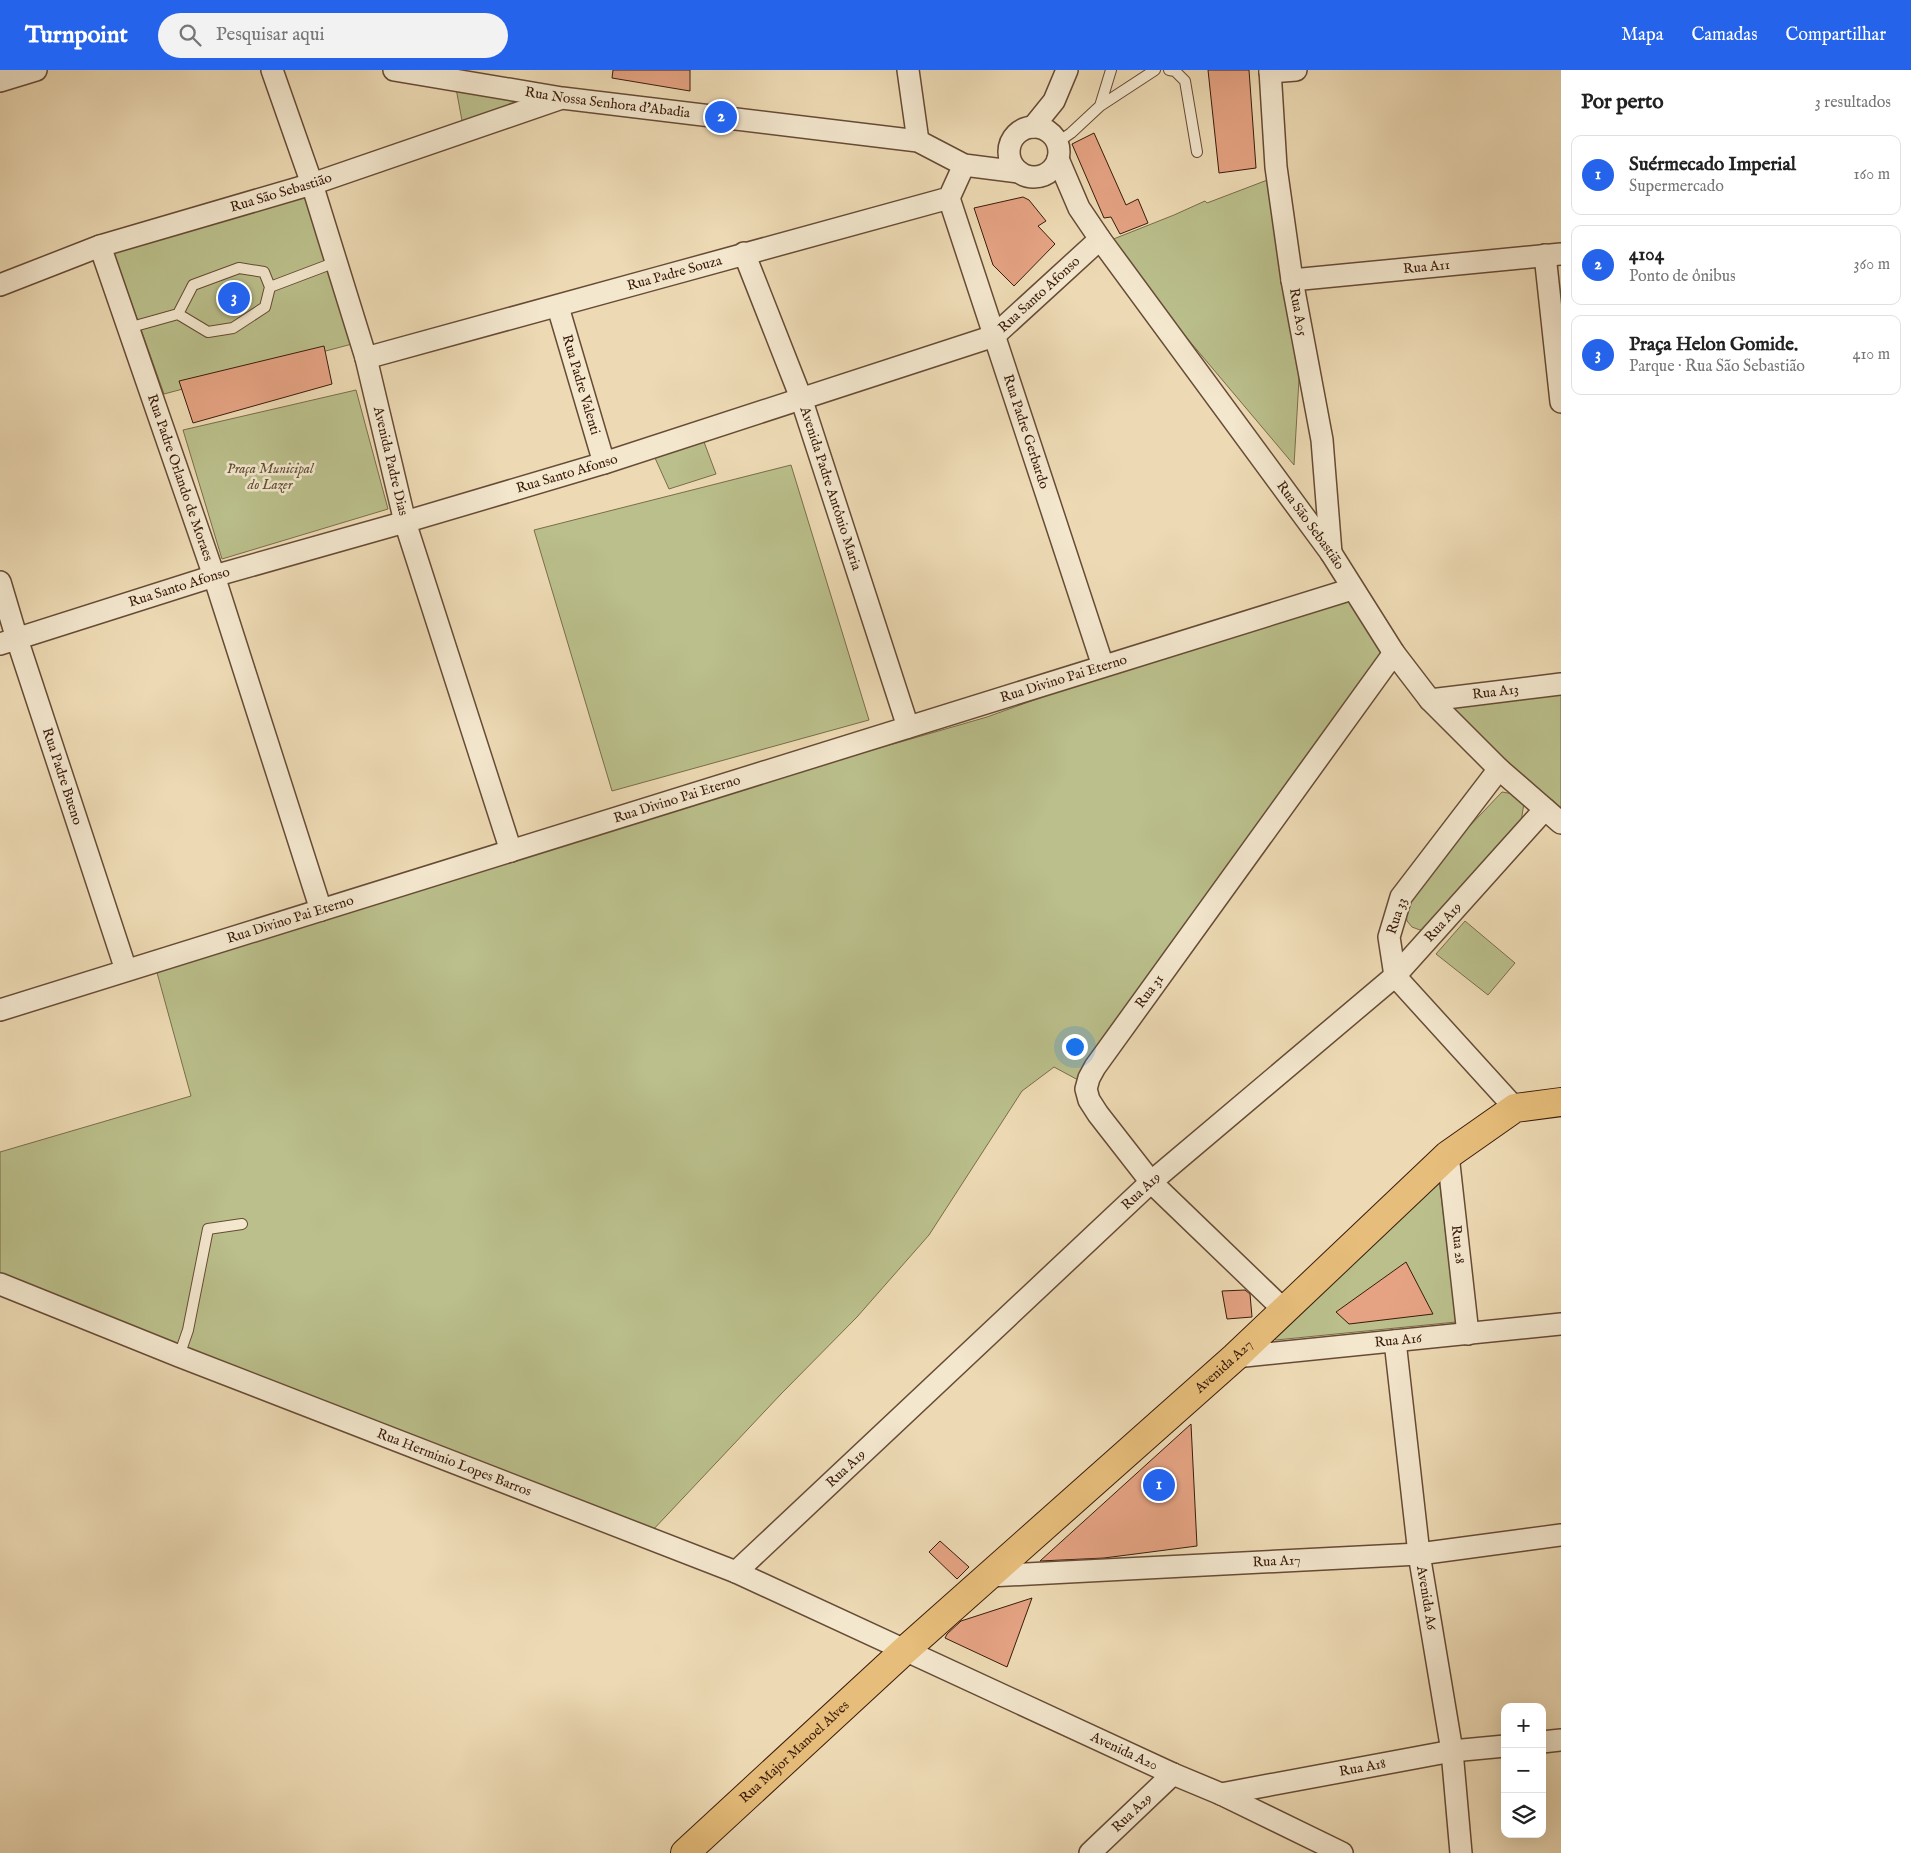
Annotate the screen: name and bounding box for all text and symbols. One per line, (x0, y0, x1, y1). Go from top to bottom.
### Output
search box (158, 13, 508, 58)
text: Turnpoint (25, 20, 128, 51)
icon: search (176, 21, 204, 49)
text: Pesquisar aqui (216, 23, 325, 47)
text: Mapa (1621, 24, 1663, 47)
text: Camadas (1691, 24, 1757, 47)
text: Compartilhar (1785, 24, 1886, 47)
street label: Rua Nossa Senhora d'Abadia (523, 83, 692, 123)
text: Por perto (1581, 89, 1663, 116)
text: 3 resultados (1815, 93, 1891, 113)
pin: 2 (705, 98, 737, 136)
text: Suérmecado Imperial (1629, 153, 1796, 177)
text: 1 (1595, 165, 1601, 185)
text: 160 m (1854, 165, 1890, 185)
street label: Rua São Sebastião (228, 169, 335, 216)
text: Supermercado (1629, 177, 1724, 197)
text: 4104 (1629, 243, 1664, 267)
street label: Rua Padre Souza (625, 251, 725, 295)
street label: Rua Santo Afonso (994, 252, 1084, 337)
text: 2 (1594, 255, 1602, 275)
text: 360 m (1854, 255, 1890, 275)
street label: Rua A11 (1402, 256, 1451, 278)
text: Ponto de ônibus (1629, 267, 1736, 287)
pin: 3 (218, 279, 250, 317)
street label: Rua A05 (1285, 287, 1311, 338)
street label: Rua Padre Valenti (558, 332, 604, 437)
text: Praça Helon Gomide. (1629, 333, 1798, 357)
text: 3 (1595, 345, 1601, 365)
text: 410 m (1853, 345, 1890, 365)
text: Parque · Rua São Sebastião (1629, 357, 1805, 377)
street label: Rua Padre Gerbardo (999, 372, 1053, 492)
street label: Rua Padre Orlando de Moraes (143, 392, 217, 563)
street label: Avenida Padre Dias (369, 404, 412, 518)
street label: Avenida Padre Antônio Maria (795, 404, 866, 573)
street label: Rua Santo Afonso (514, 450, 620, 498)
park label: Praça Municipal do Lazer (227, 460, 315, 494)
street label: Rua São Sebastião (1272, 477, 1348, 573)
street label: Rua Santo Afonso (126, 563, 232, 612)
street label: Rua Divino Pai Eterno (998, 650, 1130, 707)
street label: Rua A13 (1471, 680, 1520, 704)
street label: Rua Padre Bueno (38, 725, 87, 828)
street label: Rua Divino Pai Eterno (611, 771, 743, 827)
street label: Rua Divino Pai Eterno (225, 891, 356, 948)
street label: Rua 33 (1383, 895, 1411, 937)
street label: Rua A19 (1421, 899, 1466, 946)
street label: Rua 31 (1131, 971, 1168, 1012)
your location (1062, 1034, 1088, 1060)
street label: Rua A19 (1118, 1168, 1165, 1214)
street label: Rua 28 (1447, 1224, 1469, 1265)
street label: Rua A16 (1374, 1329, 1424, 1352)
street label: Avenida A27 (1190, 1336, 1257, 1398)
street label: Rua Herminio Lopes Barros (374, 1425, 534, 1501)
street label: Rua A19 (822, 1446, 870, 1492)
pin: 1 (1143, 1466, 1175, 1504)
street label: Rua A17 (1252, 1551, 1301, 1572)
street label: Avenida A6 (1412, 1564, 1441, 1633)
street label: Rua Major Manoel Alves (736, 1697, 853, 1807)
map controls (1501, 1703, 1546, 1838)
button: + (1501, 1703, 1546, 1748)
street label: Avenida A20 (1087, 1728, 1161, 1775)
button: − (1501, 1748, 1546, 1793)
street label: Rua A18 (1338, 1754, 1387, 1781)
street label: Rua A29 (1108, 1790, 1156, 1836)
button: layers (1501, 1793, 1546, 1838)

